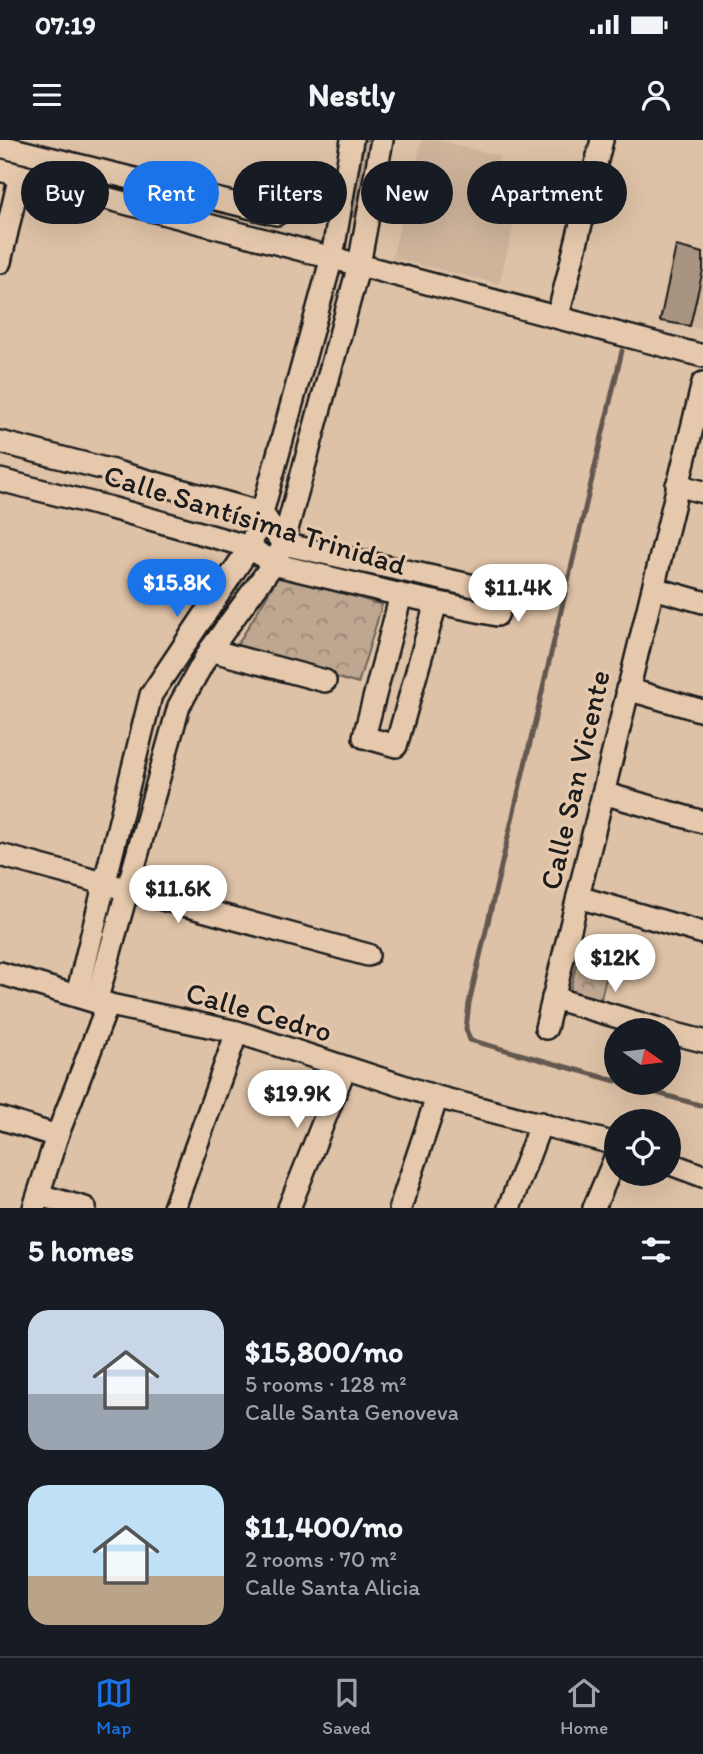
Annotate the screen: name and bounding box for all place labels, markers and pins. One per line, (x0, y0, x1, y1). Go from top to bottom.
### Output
pin: $15.8K (120, 560, 234, 619)
pin: $11.4K (461, 564, 575, 624)
pin: $11.6K (121, 866, 235, 925)
pin: $12K (574, 934, 656, 994)
pin: $19.9K (240, 1070, 354, 1130)

